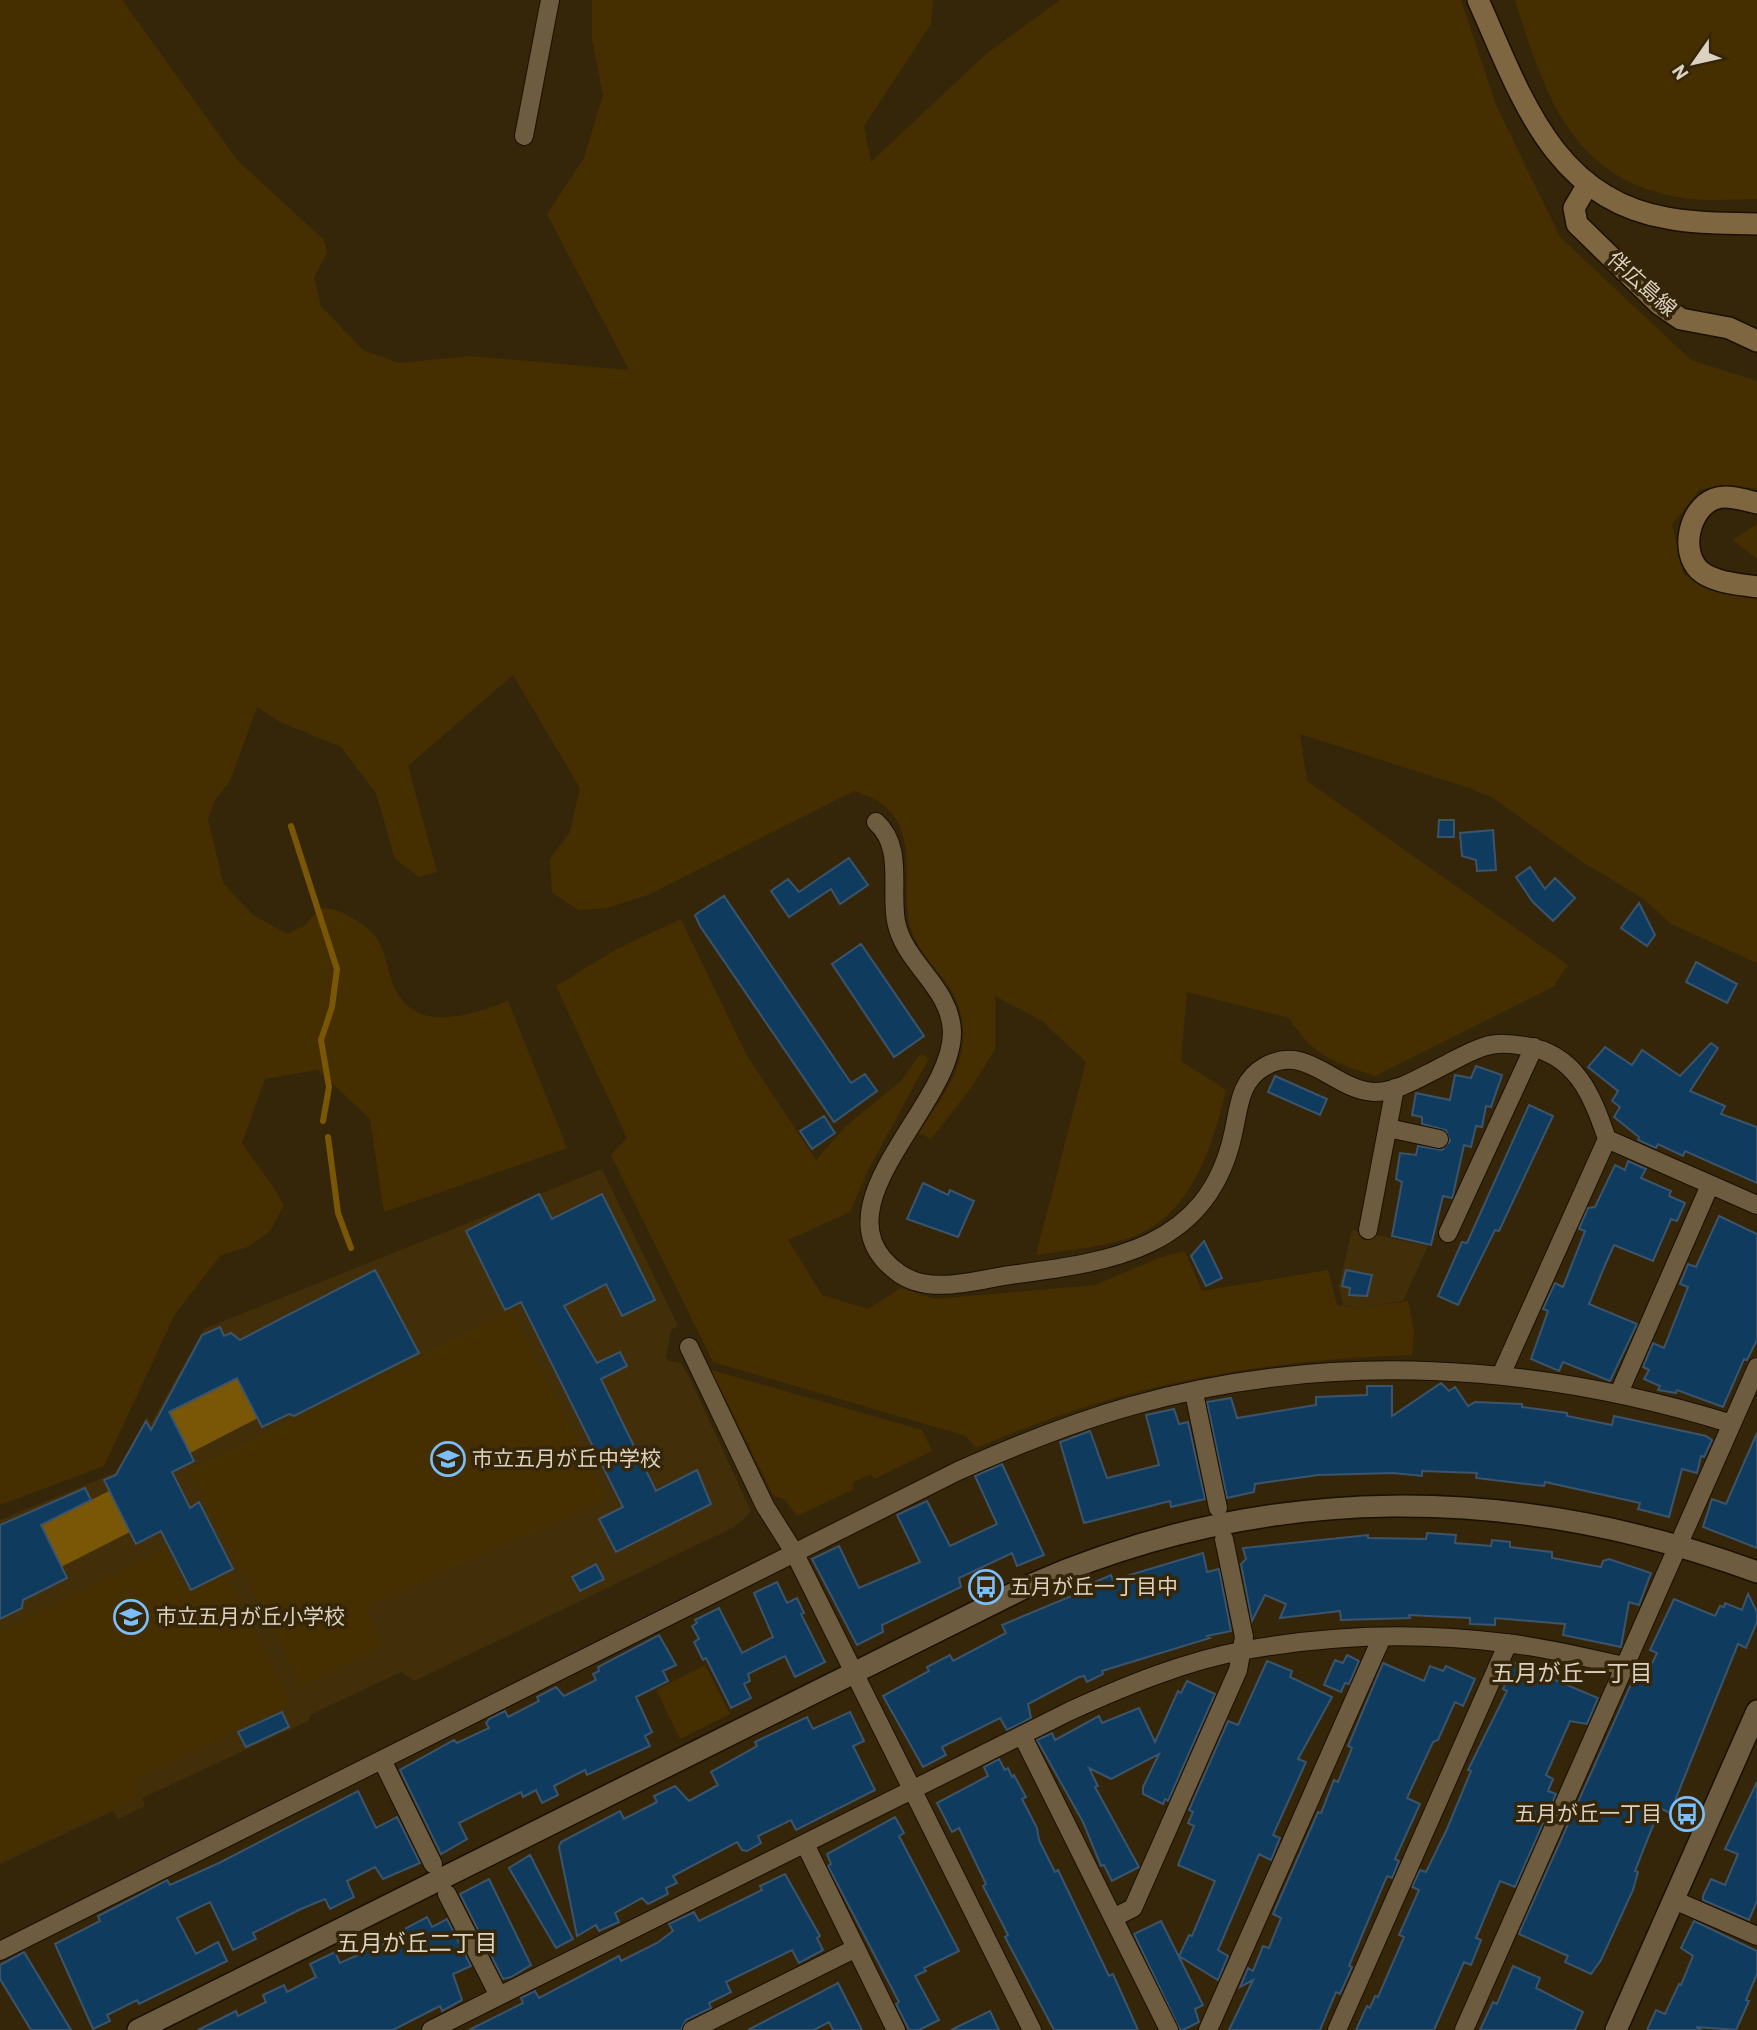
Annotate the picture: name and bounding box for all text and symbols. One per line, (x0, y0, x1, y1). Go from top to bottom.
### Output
north arrow (1659, 28, 1729, 98)
text: N (1666, 61, 1693, 84)
street label: 伴広島線 (1603, 245, 1683, 320)
school or university icon: 市立五月が丘中学校 (429, 1440, 467, 1478)
place label: 市立五月が丘中学校 (472, 1445, 661, 1470)
bus stop icon: 五月が丘一丁目中 (967, 1568, 1005, 1606)
place label: 五月が丘一丁目中 (1010, 1573, 1178, 1598)
school or university icon: 市立五月が丘小学校 (112, 1598, 150, 1636)
place label: 市立五月が丘小学校 (156, 1603, 345, 1628)
district label: 五月が丘一丁目 (1492, 1658, 1653, 1686)
bus stop icon: 五月が丘一丁目 (1668, 1795, 1706, 1833)
place label: 五月が丘一丁目 (1515, 1800, 1662, 1825)
district label: 五月が丘二丁目 (337, 1928, 498, 1956)

